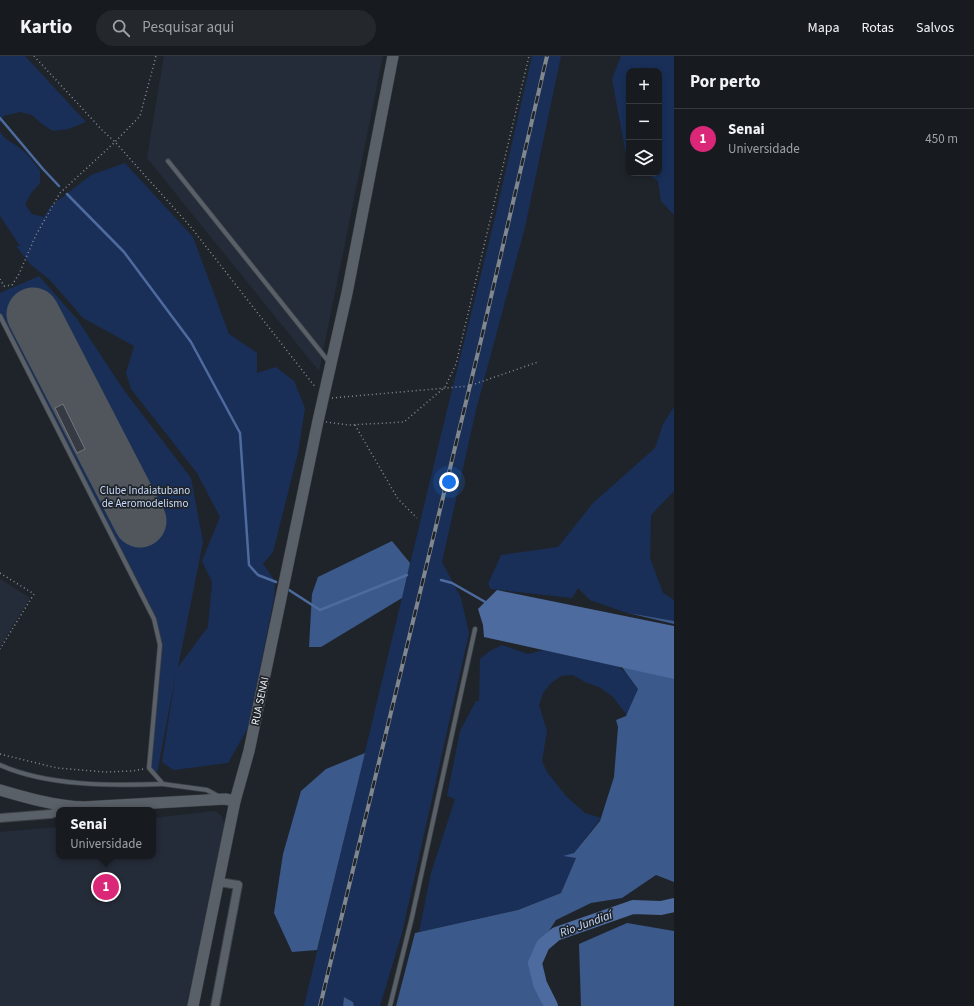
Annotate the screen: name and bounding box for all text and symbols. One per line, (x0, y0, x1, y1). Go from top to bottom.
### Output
search box (96, 10, 376, 46)
text: Kartio (20, 14, 72, 41)
icon: search (110, 17, 132, 39)
text: Pesquisar aqui (142, 17, 234, 38)
text: Mapa (808, 18, 839, 38)
text: Rotas (861, 18, 894, 38)
text: Salvos (916, 18, 954, 38)
map controls (626, 68, 662, 176)
button: + (626, 68, 662, 104)
text: Por perto (690, 70, 760, 94)
button: − (626, 104, 662, 140)
text: Senai (728, 119, 765, 140)
text: 1 (700, 130, 706, 148)
text: 450 m (925, 130, 958, 148)
button: layers (626, 140, 662, 176)
text: Universidade (728, 140, 800, 158)
your location (439, 472, 459, 492)
park label: Clube Indaiatubano de Aeromodelismo (100, 483, 190, 511)
street label: RUA SENAI (248, 675, 272, 727)
popup (56, 807, 156, 859)
text: Senai (70, 814, 107, 835)
text: Universidade (70, 835, 142, 853)
pin: 1 (93, 872, 119, 902)
water label: Rio Jundiaí (557, 906, 617, 941)

